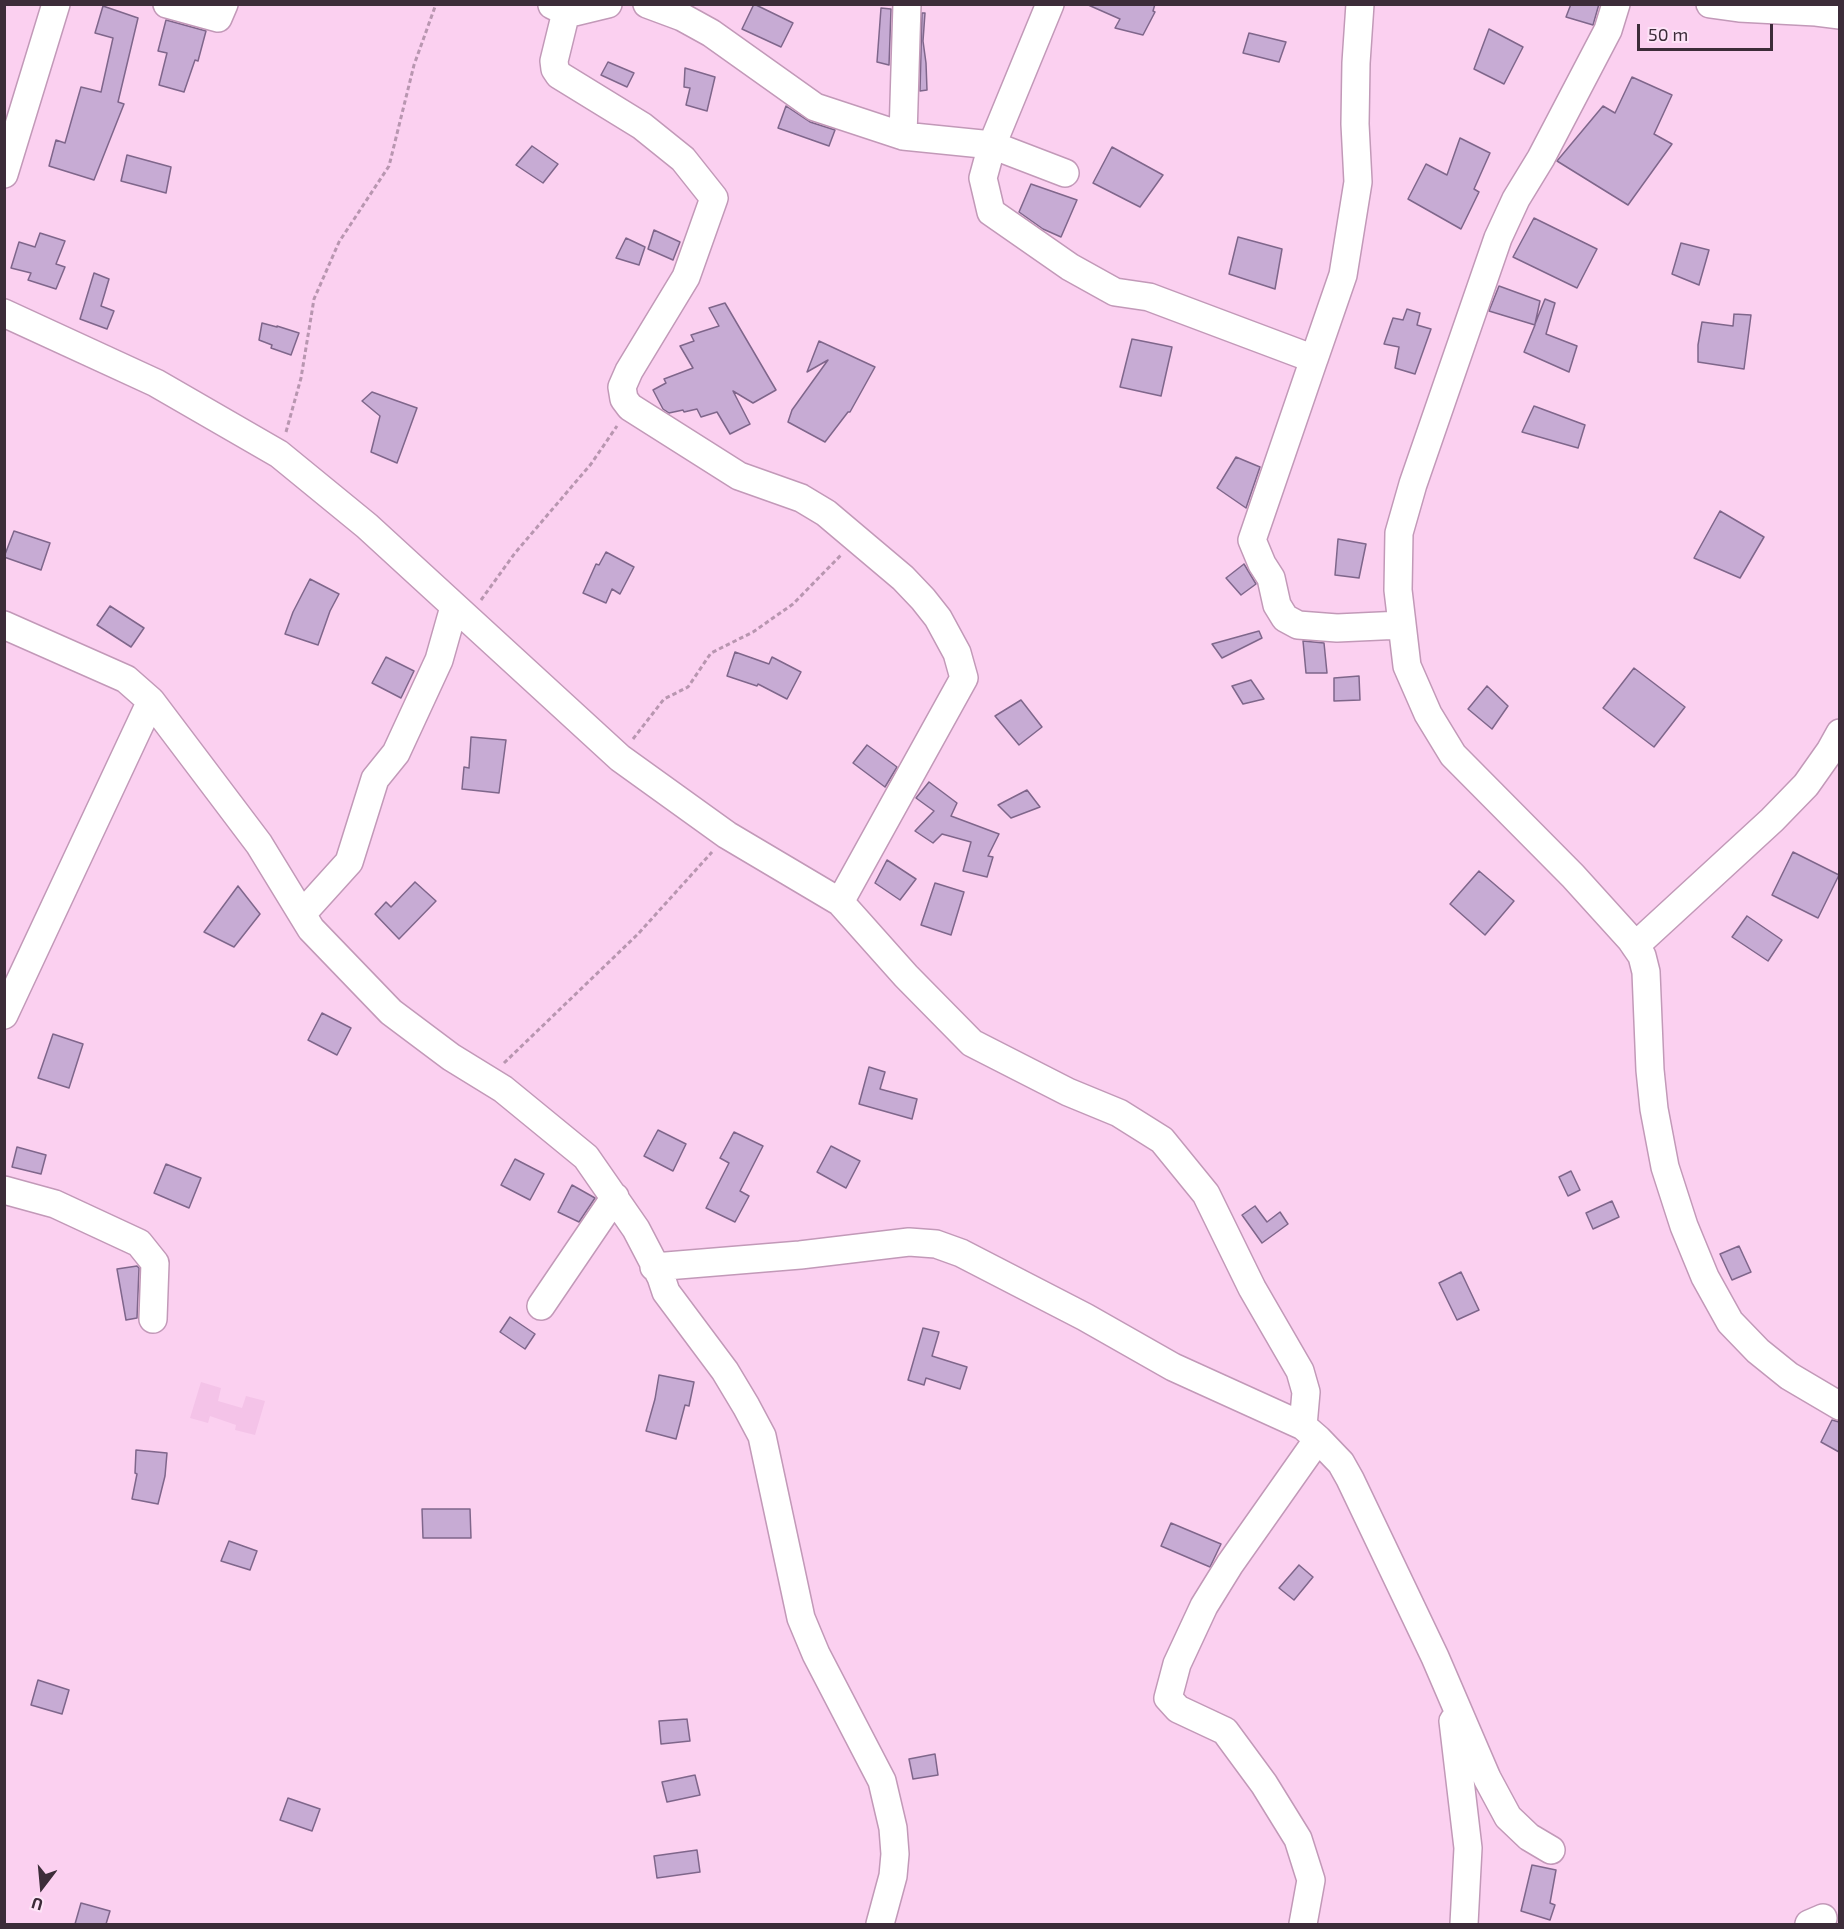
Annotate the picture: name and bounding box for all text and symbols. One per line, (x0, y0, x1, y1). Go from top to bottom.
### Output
scale bar (1640, 12, 1776, 50)
text: 50 m (1648, 23, 1688, 45)
north arrow (12, 1857, 72, 1917)
text: U (29, 1894, 45, 1915)

